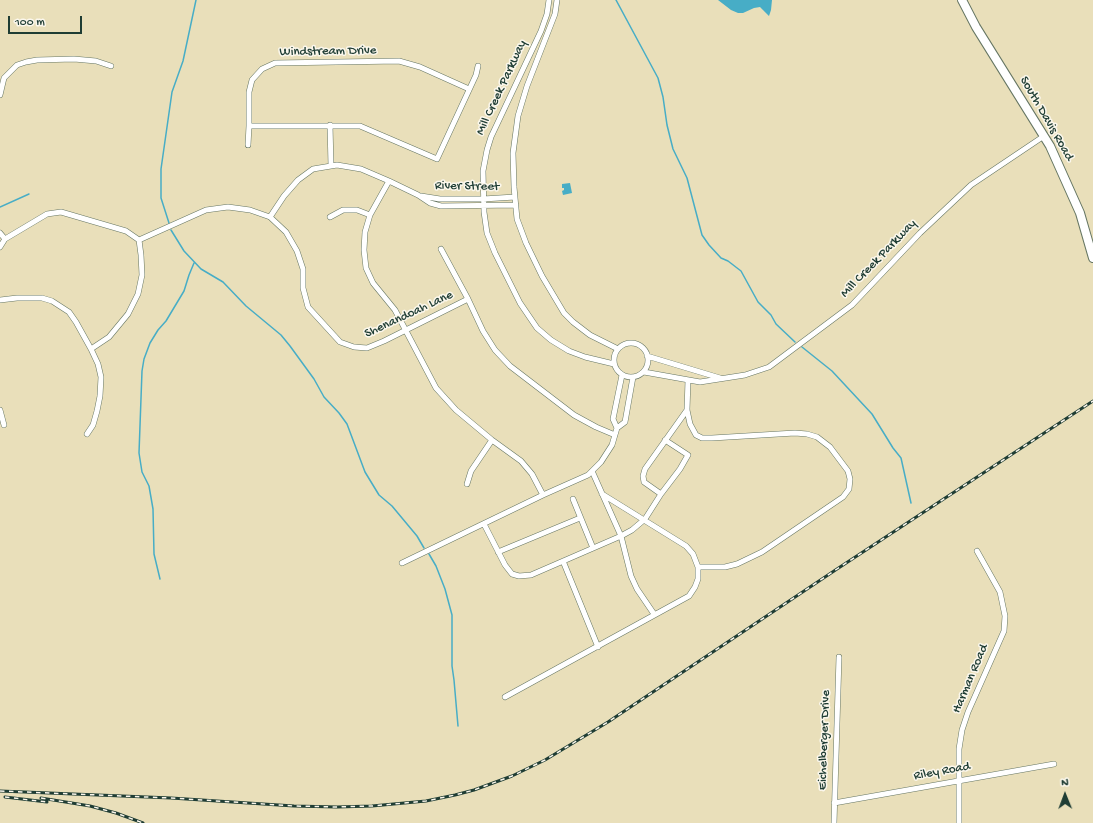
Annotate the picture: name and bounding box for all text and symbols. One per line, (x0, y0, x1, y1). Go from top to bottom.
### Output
scale bar (10, 8, 84, 34)
text: 100 m (15, 16, 45, 30)
street label: Mill Creek Parkway (473, 38, 531, 138)
street label: Windstream Drive (279, 43, 377, 61)
street label: South Davis Road (1016, 74, 1076, 164)
street label: River Street (435, 179, 499, 195)
street label: Mill Creek Parkway (838, 217, 920, 301)
street label: Shenandoah Lane (362, 288, 456, 342)
street label: Harman Road (949, 642, 993, 716)
street label: Eichelberger Drive (815, 690, 835, 790)
street label: Riley Road (913, 759, 971, 785)
north arrow (1045, 775, 1085, 815)
text: N (1061, 777, 1068, 789)

